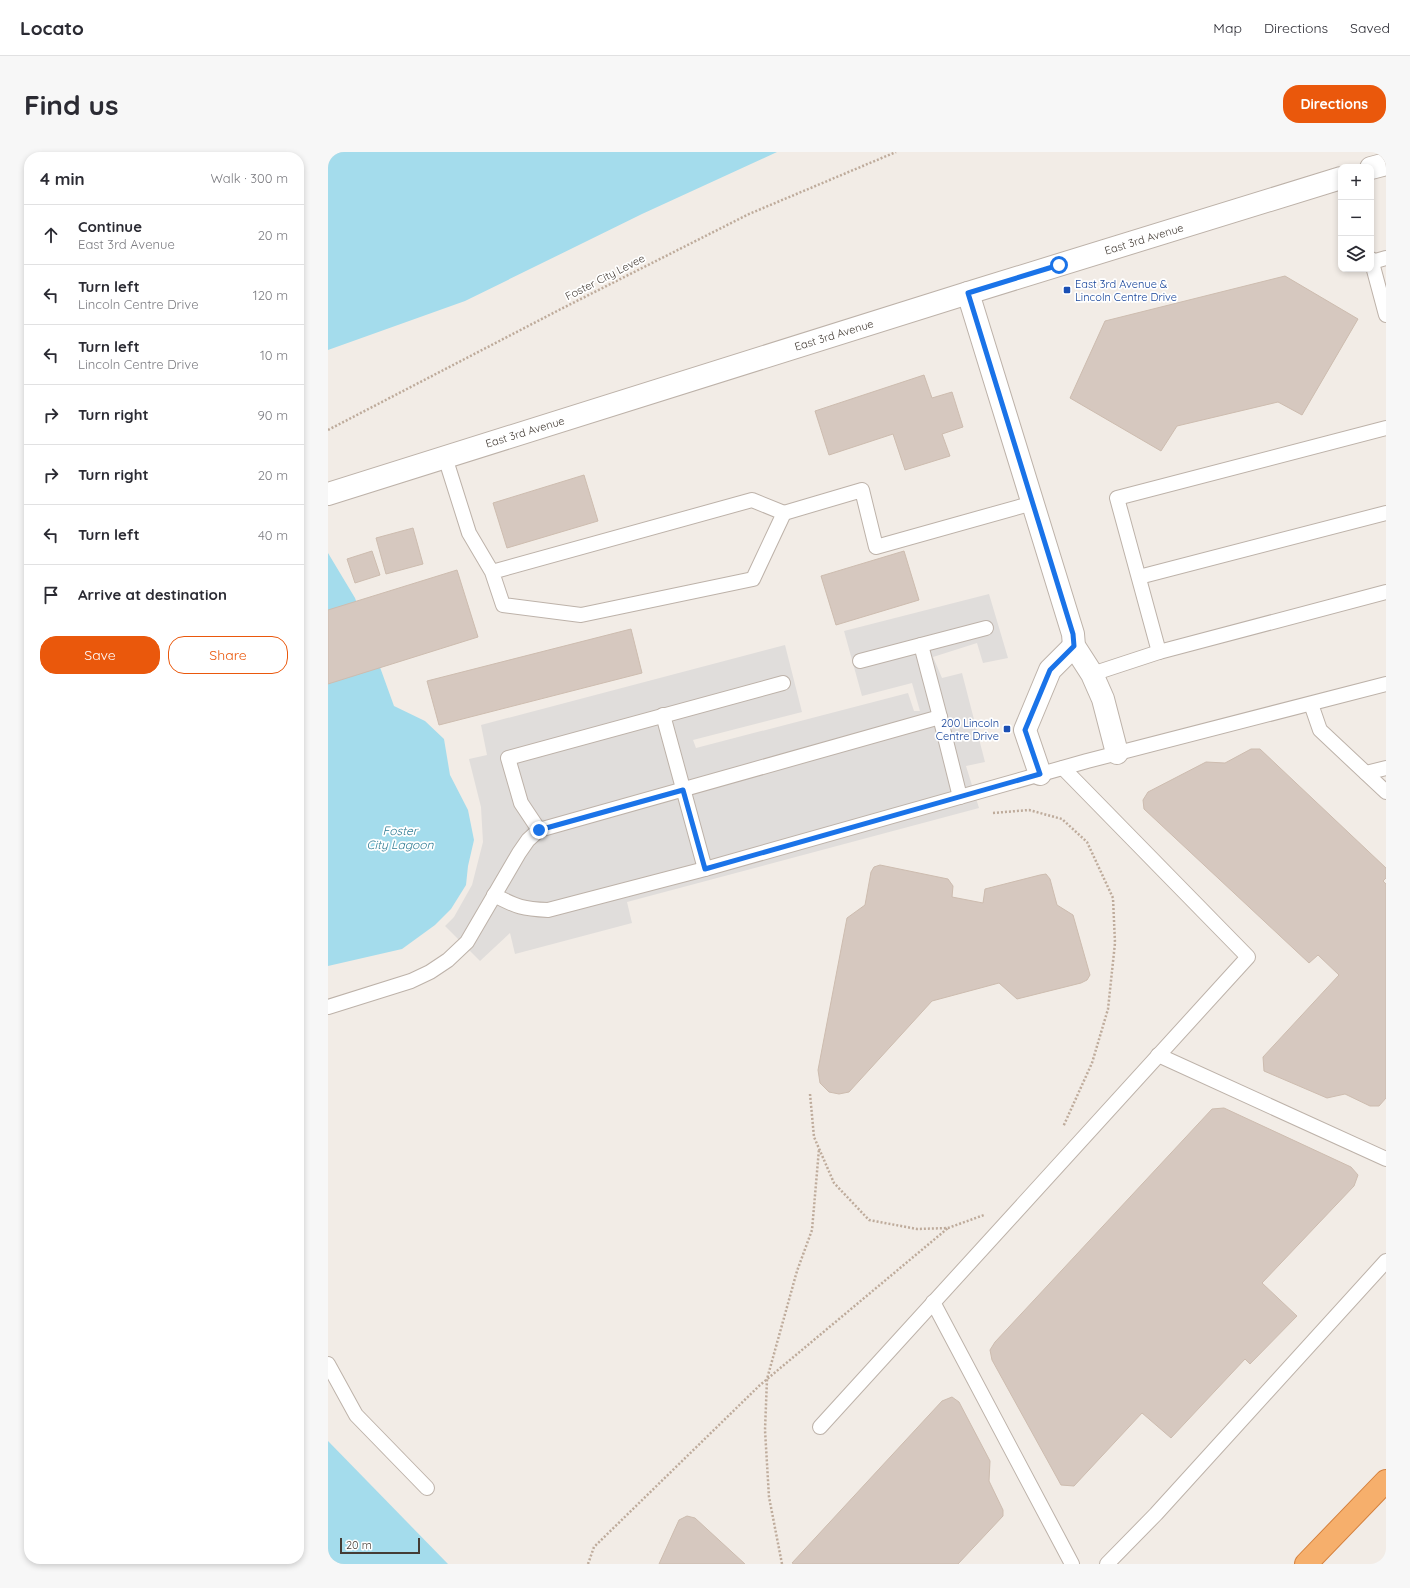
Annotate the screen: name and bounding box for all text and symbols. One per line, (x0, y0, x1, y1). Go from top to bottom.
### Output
text: Locato (20, 16, 84, 40)
text: Map (1213, 19, 1242, 37)
text: Directions (1264, 19, 1328, 37)
text: Saved (1350, 19, 1390, 37)
button: Directions (1283, 85, 1386, 123)
text: Find us (24, 87, 118, 122)
map controls (1338, 164, 1374, 272)
button: + (1338, 164, 1374, 200)
text: 4 min (40, 168, 85, 189)
text: Walk · 300 m (210, 170, 288, 186)
button: − (1338, 200, 1374, 236)
text: Continue (78, 217, 142, 236)
street label: East 3rd Avenue (1103, 220, 1185, 258)
icon: ahead (40, 224, 62, 246)
text: 20 m (258, 227, 288, 243)
text: East 3rd Avenue (78, 236, 175, 252)
button: layers (1338, 236, 1374, 272)
street label: Foster City Levee (563, 251, 647, 303)
route start (1050, 256, 1068, 274)
text: Turn left (78, 277, 140, 296)
place label: East 3rd Avenue & Lincoln Centre Drive (1075, 277, 1177, 304)
icon: left (40, 284, 62, 306)
marker: East 3rd Avenue & Lincoln Centre Drive (1062, 285, 1072, 295)
text: 120 m (253, 287, 288, 303)
text: Lincoln Centre Drive (78, 296, 199, 312)
street label: East 3rd Avenue (793, 316, 875, 354)
text: Turn left (78, 337, 140, 356)
icon: left (40, 344, 62, 366)
text: 10 m (260, 347, 288, 363)
text: Lincoln Centre Drive (78, 356, 199, 372)
icon: right (40, 404, 62, 426)
text: Turn right (78, 405, 149, 424)
text: 90 m (258, 407, 288, 423)
street label: East 3rd Avenue (484, 413, 566, 451)
icon: right (40, 464, 62, 486)
text: Turn right (78, 465, 149, 484)
text: 20 m (258, 467, 288, 483)
icon: left (40, 524, 62, 546)
text: Turn left (78, 525, 140, 544)
text: 40 m (258, 527, 288, 543)
icon: arrive (40, 584, 62, 606)
text: Arrive at destination (78, 585, 227, 604)
button: Save (40, 636, 160, 674)
button: Share (168, 636, 288, 674)
place label: 200 Lincoln Centre Drive (936, 716, 999, 743)
marker: 200 Lincoln Centre Drive (1002, 724, 1012, 734)
route end (530, 821, 548, 839)
water label: Foster City Lagoon (367, 823, 435, 852)
scale bar (340, 1536, 420, 1555)
text: 20 m (346, 1538, 372, 1552)

